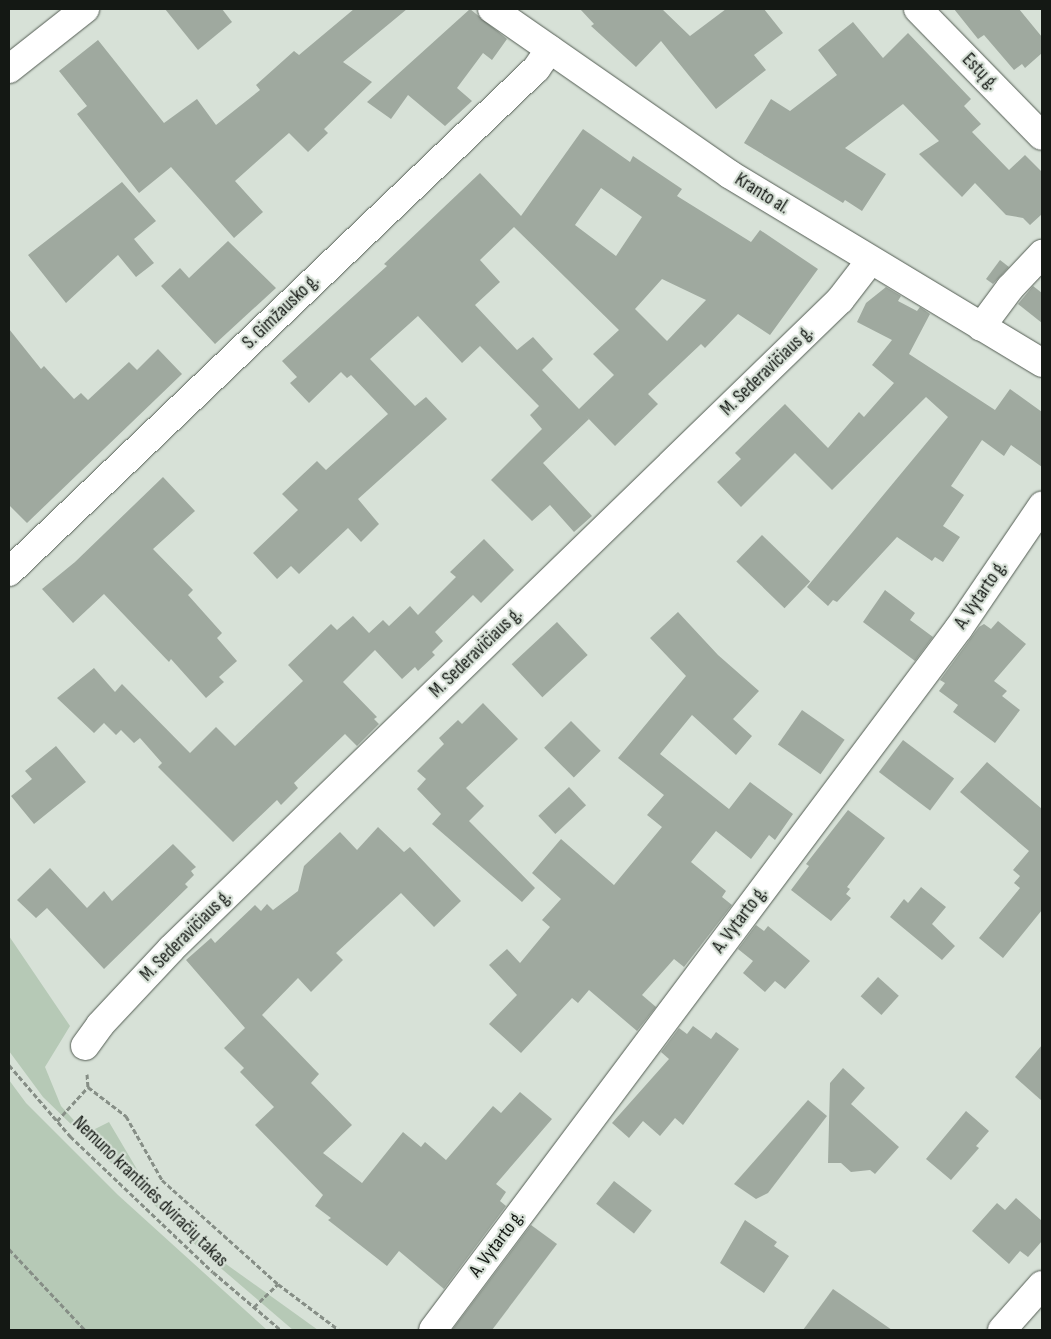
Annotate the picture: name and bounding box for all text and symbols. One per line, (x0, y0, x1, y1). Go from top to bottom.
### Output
street label: Estų g. (957, 49, 1003, 95)
street label: Kranto al. (730, 168, 794, 220)
street label: S. Gimžausko g. (238, 270, 324, 354)
street label: M. Sederavičiaus g. (716, 321, 818, 421)
street label: A. Vytarto g. (950, 557, 1012, 633)
street label: M. Sederavičiaus g. (425, 603, 527, 703)
street label: A. Vytarto g. (708, 882, 772, 958)
street label: M. Sederavičiaus g. (136, 886, 236, 986)
street label: Nemuno krantinės dviračių takas (68, 1112, 232, 1272)
street label: A. Vytarto g. (465, 1206, 529, 1282)

